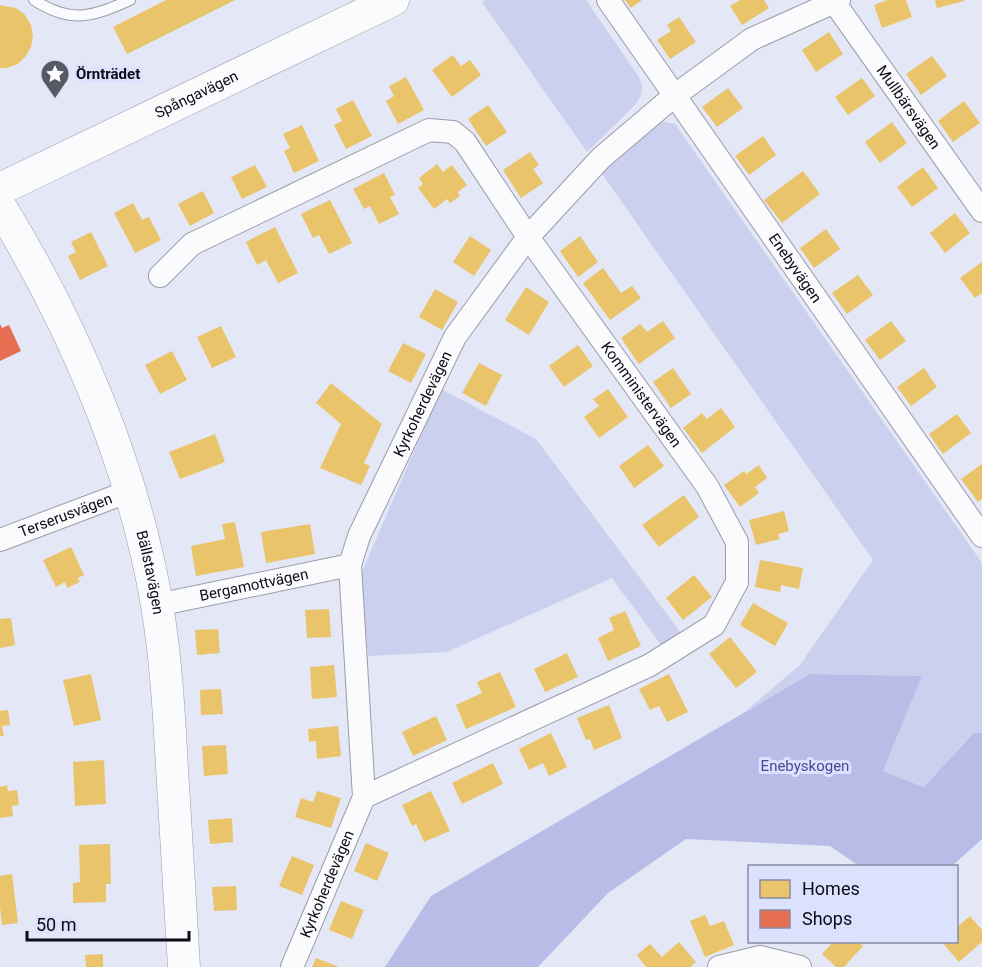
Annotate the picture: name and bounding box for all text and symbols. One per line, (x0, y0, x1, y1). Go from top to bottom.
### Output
place icon: Örnträdet (39, 58, 71, 100)
street label: Mullbärsvägen (873, 62, 944, 153)
place label: Örnträdet (76, 65, 140, 83)
street label: Spångavägen (152, 67, 241, 122)
street label: Enebyvägen (765, 230, 825, 306)
street label: Komministervägen (597, 338, 685, 451)
street label: Kyrkoherdevägen (390, 348, 456, 460)
street label: Terserusvägen (16, 490, 115, 541)
street label: Bällstavägen (132, 528, 167, 616)
street label: Bergamottvägen (198, 565, 310, 605)
park label: Enebyskogen (761, 757, 849, 775)
street label: Kyrkoherdevägen (296, 828, 358, 941)
legend (748, 865, 958, 943)
text: Homes (802, 878, 860, 899)
scale bar (27, 904, 189, 942)
text: Shops (802, 908, 852, 929)
text: 50 m (36, 914, 76, 935)

